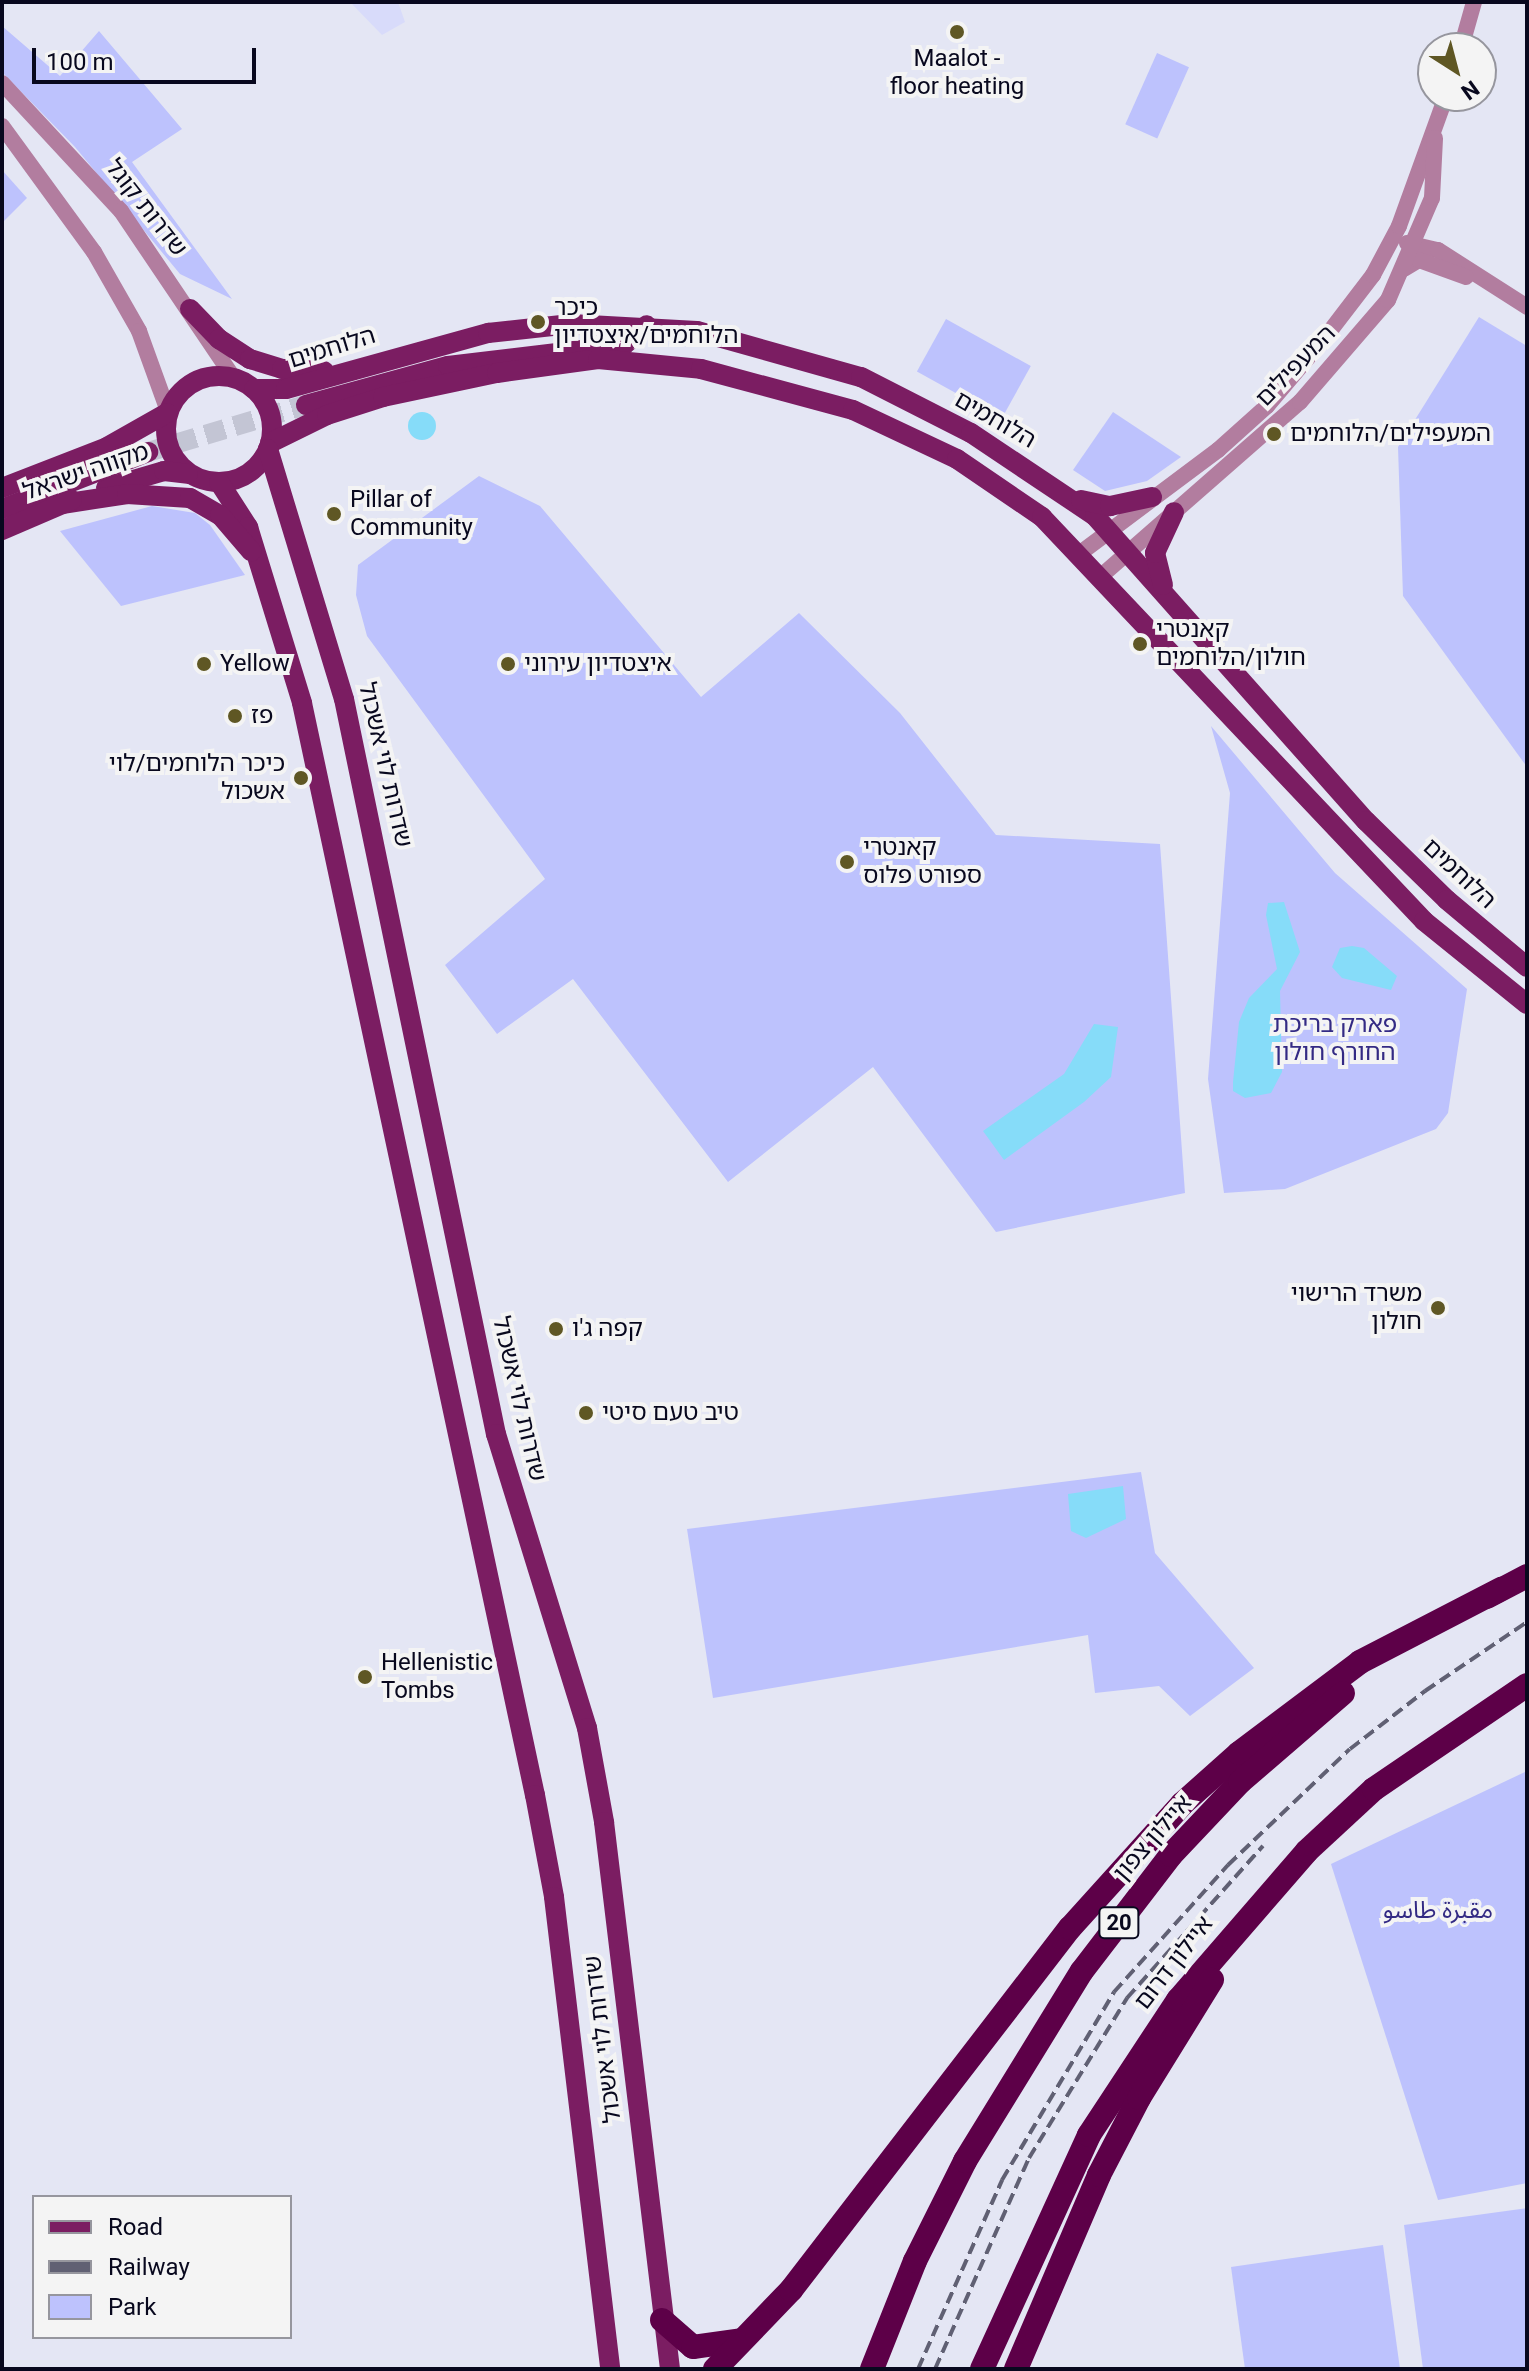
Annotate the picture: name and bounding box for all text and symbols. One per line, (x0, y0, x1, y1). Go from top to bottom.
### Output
marker: Maalot - floor heating (948, 23, 966, 41)
scale bar (36, 32, 260, 82)
north arrow (1417, 32, 1497, 112)
place label: Maalot - floor heating (890, 45, 1024, 101)
text: 100 m (46, 48, 113, 76)
text: N (1457, 76, 1484, 105)
street label: שדרות קוגל (99, 154, 193, 262)
place label: כיכר הלוחמים/איצטדיון (554, 294, 738, 350)
marker: כיכר הלוחמים/איצטדיון (529, 313, 547, 331)
street label: המעפילים (1250, 319, 1342, 413)
street label: הלוחמים (285, 321, 379, 375)
street label: הלוחמים (949, 385, 1041, 455)
place label: המעפילים/הלוחמים (1290, 420, 1491, 448)
marker: המעפילים/הלוחמים (1265, 425, 1283, 443)
street label: מקווה ישראל (19, 437, 153, 507)
place label: Pillar of Community (350, 486, 473, 542)
marker: Pillar of Community (325, 505, 343, 523)
place label: קאנטרי חולון/הלוחמים (1156, 616, 1306, 672)
marker: קאנטרי חולון/הלוחמים (1131, 635, 1149, 653)
place label: Yellow (220, 650, 290, 678)
place label: איצטדיון עירוני (524, 650, 672, 678)
marker: Yellow (195, 655, 213, 673)
marker: איצטדיון עירוני (499, 655, 517, 673)
street label: שדרות לוי אשכול (352, 680, 418, 850)
place label: פז (251, 702, 273, 730)
marker: פז (226, 707, 244, 725)
place label: כיכר הלוחמים/לוי אשכול (109, 750, 285, 806)
marker: כיכר הלוחמים/לוי אשכול (292, 769, 310, 787)
street label: הלוחמים (1417, 833, 1501, 915)
place label: קאנטרי ספורט פלוס (863, 834, 982, 890)
marker: קאנטרי ספורט פלוס (838, 853, 856, 871)
park label: פארק בריכת החורף חולון (1273, 1011, 1397, 1067)
place label: משרד הרישוי חולון (1291, 1280, 1422, 1336)
marker: משרד הרישוי חולון (1429, 1299, 1447, 1317)
street label: שדרות לוי אשכול (486, 1314, 552, 1484)
place label: קפה ג'ו (572, 1315, 643, 1343)
marker: קפה ג'ו (547, 1320, 565, 1338)
place label: טיב טעם סיטי (602, 1399, 739, 1427)
marker: טיב טעם סיטי (577, 1404, 595, 1422)
place label: Hellenistic Tombs (381, 1649, 493, 1705)
marker: Hellenistic Tombs (356, 1668, 374, 1686)
street label: איילון צפון (1108, 1789, 1198, 1887)
park label: مقبرة طاسو (1383, 1897, 1493, 1925)
road number: 20 (1097, 1905, 1141, 1941)
street label: איילון דרום (1129, 1911, 1219, 2015)
street label: שדרות לוי אשכול (578, 1954, 628, 2124)
legend (32, 2195, 292, 2339)
text: Road (108, 2213, 163, 2241)
text: Railway (108, 2253, 190, 2281)
text: Park (108, 2293, 156, 2321)

